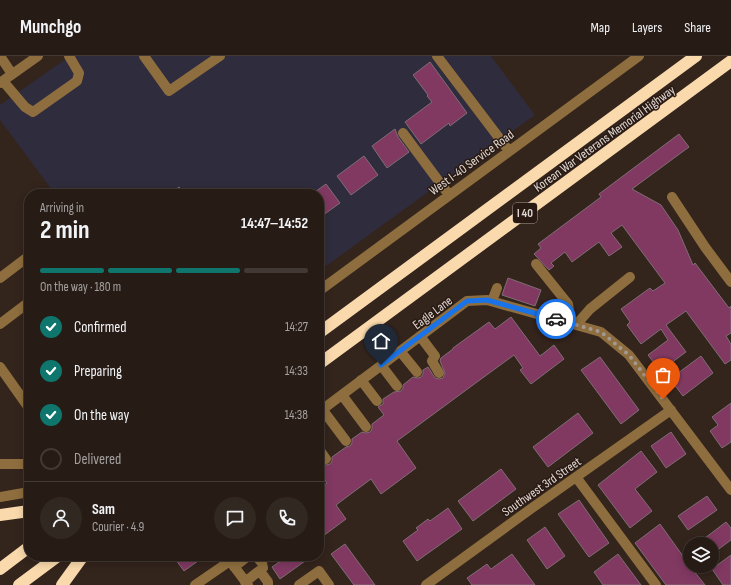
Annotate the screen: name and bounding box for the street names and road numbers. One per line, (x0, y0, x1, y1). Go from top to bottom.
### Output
street label: Korean War Veterans Memorial Highway (531, 82, 678, 196)
street label: West I-40 Service Road (426, 127, 517, 199)
road number: I 40 (513, 203, 537, 223)
street label: Eagle Lane (410, 293, 456, 333)
street label: Southwest 3rd Street (499, 454, 584, 520)

